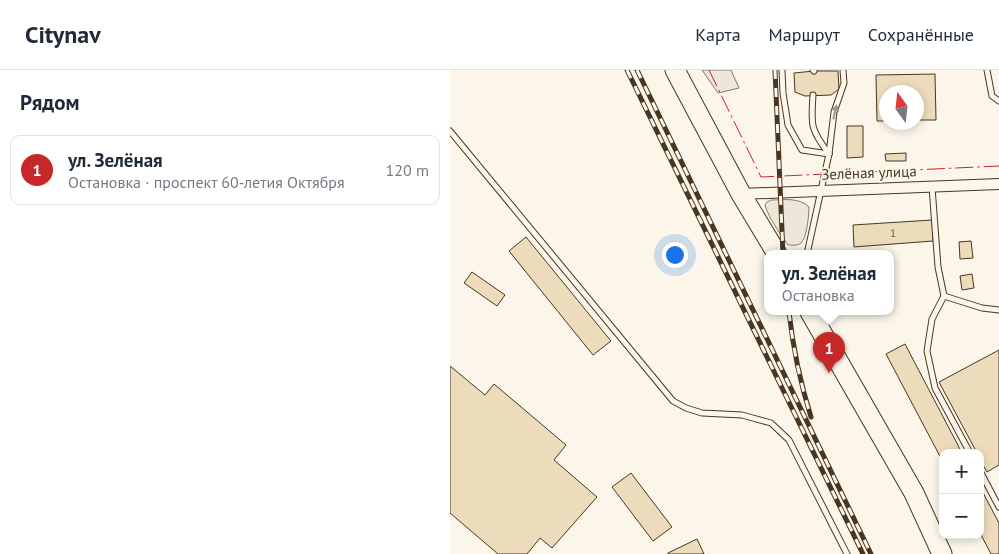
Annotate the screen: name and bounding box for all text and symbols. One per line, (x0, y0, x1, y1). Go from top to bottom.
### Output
text: Citynav (25, 19, 101, 50)
text: Карта (695, 23, 741, 46)
text: Маршрут (769, 23, 840, 46)
text: Сохранённые (868, 23, 974, 46)
north arrow (879, 85, 924, 130)
text: Рядом (20, 89, 79, 116)
one-way arrow (831, 104, 839, 119)
text: ул. Зелёная (68, 148, 163, 172)
text: 1 (32, 160, 42, 180)
text: 120 m (386, 160, 429, 180)
street label: Зелёная улица (821, 161, 917, 184)
text: Остановка · проспект 60-летия Октября (68, 172, 345, 192)
house number: 1 (890, 225, 896, 240)
your location (662, 242, 688, 268)
popup (764, 250, 894, 315)
text: ул. Зелёная (782, 261, 876, 285)
text: Остановка (782, 285, 855, 305)
pin: 1 (813, 332, 845, 373)
map controls (939, 449, 984, 539)
button: + (939, 449, 984, 494)
button: − (939, 494, 984, 539)

